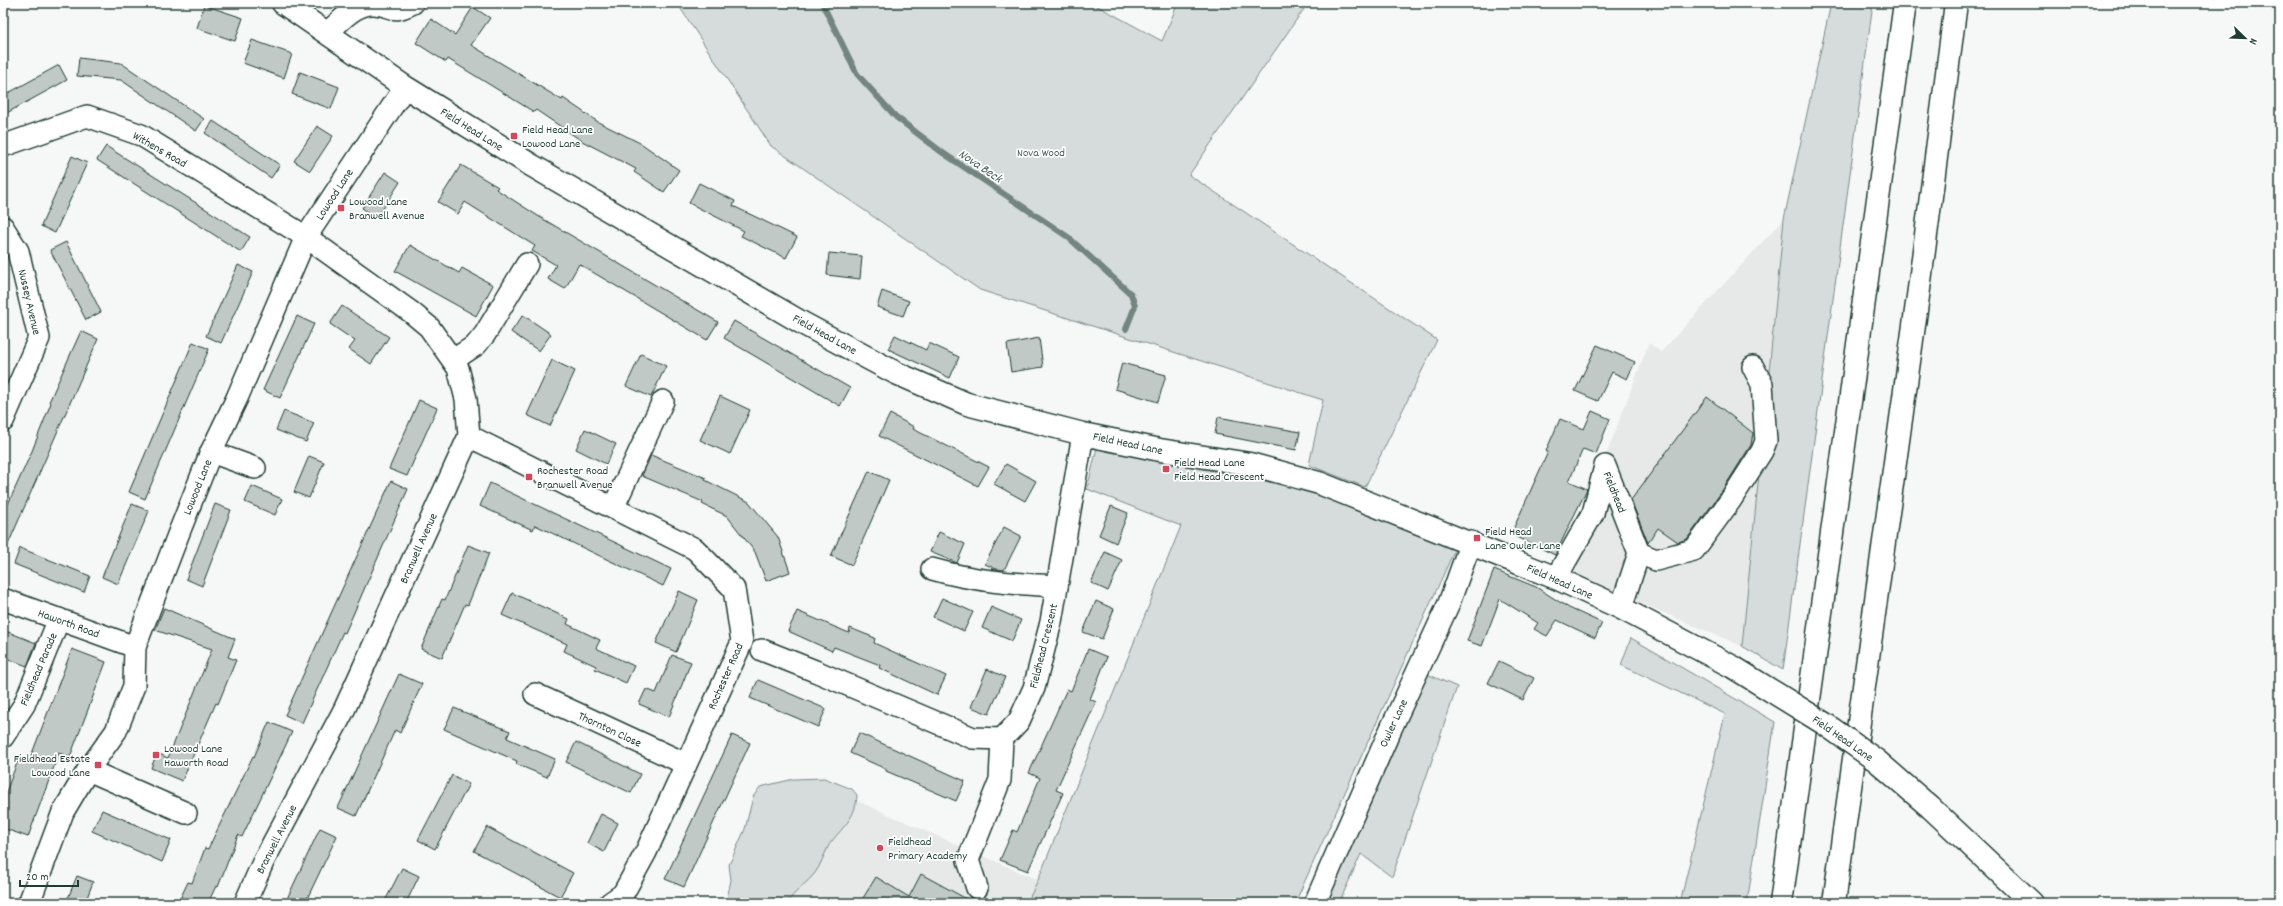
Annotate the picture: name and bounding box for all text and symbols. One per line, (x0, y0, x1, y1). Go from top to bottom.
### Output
north arrow (2225, 18, 2265, 58)
text: N (2244, 35, 2261, 47)
street label: Field Head Lane (437, 104, 506, 156)
place label: Field Head Lane Lowood Lane (522, 122, 593, 153)
street label: Withens Road (129, 128, 190, 173)
marker: Field Head Lane Lowood Lane (509, 131, 519, 141)
water label: Nova Beck (954, 145, 1007, 190)
park label: Nova Wood (1017, 145, 1065, 162)
street label: Lowood Lane (312, 166, 358, 224)
place label: Lowood Lane Branwell Avenue (349, 194, 425, 225)
marker: Lowood Lane Branwell Avenue (336, 203, 346, 213)
street label: Nussey Avenue (13, 268, 44, 337)
street label: Field Head Lane (789, 311, 859, 360)
street label: Field Head Lane (1091, 429, 1164, 460)
place label: Field Head Lane Field Head Crescent (1174, 455, 1265, 486)
street label: Lowood Lane (180, 457, 217, 518)
place label: Rochester Road Branwell Avenue (537, 463, 613, 494)
marker: Field Head Lane Field Head Crescent (1161, 464, 1171, 474)
street label: Fieldhead (1598, 469, 1630, 516)
marker: Rochester Road Branwell Avenue (524, 472, 534, 482)
street label: Branwell Avenue (396, 511, 443, 587)
place label: Field Head Lane Owler Lane (1485, 524, 1560, 555)
marker: Field Head Lane Owler Lane (1472, 533, 1482, 543)
street label: Field Head Lane (1524, 560, 1595, 605)
street label: Fieldhead Crescent (1026, 602, 1063, 691)
street label: Haworth Road (35, 605, 102, 643)
street label: Fieldhead Parade (16, 630, 62, 709)
street label: Rochester Road (704, 641, 749, 713)
street label: Owler Lane (1376, 697, 1413, 750)
street label: Thornton Close (575, 708, 644, 752)
street label: Field Head Lane (1808, 712, 1876, 767)
place label: Lowood Lane Haworth Road (164, 741, 228, 772)
marker: Lowood Lane Haworth Road (151, 750, 161, 760)
place label: Fieldhead Estate Lowood Lane (14, 751, 90, 782)
marker: Fieldhead Estate Lowood Lane (93, 760, 103, 770)
street label: Branwell Avenue (253, 802, 302, 877)
place label: Fieldhead Primary Academy (888, 834, 968, 865)
marker: Fieldhead Primary Academy (875, 843, 885, 853)
scale bar (20, 862, 78, 888)
text: 20 m (26, 869, 49, 886)

